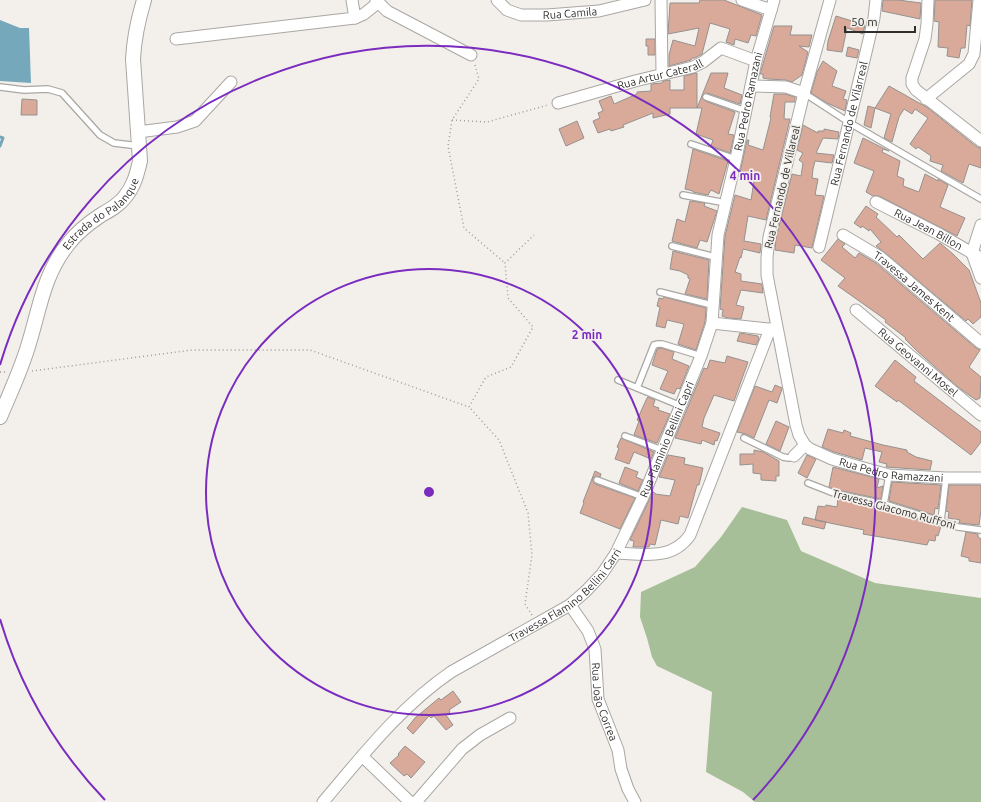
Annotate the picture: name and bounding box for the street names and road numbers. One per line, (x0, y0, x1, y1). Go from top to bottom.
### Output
street label: Rua Camila (543, 5, 598, 21)
street label: Rua Pedro Ramazani (732, 51, 764, 152)
street label: Rua Artur Caterall (616, 57, 705, 92)
street label: Rua Fernando de Vilarreal (828, 60, 870, 187)
street label: Rua Fernando de Villareal (762, 124, 802, 250)
street label: Estrada do Palanque (60, 176, 141, 252)
street label: Rua Jean Billon (892, 206, 965, 252)
street label: Travessa James Kent (872, 249, 957, 324)
street label: Rua Geovanni Mosel (876, 325, 960, 399)
street label: Rua Flaminio Bellini Capri (637, 379, 696, 499)
street label: Rua Pedro Ramazzani (838, 455, 944, 484)
street label: Travessa Giacomo Ruffoni (831, 487, 957, 531)
street label: Travessa Flamino Bellini Carri (507, 547, 623, 644)
street label: Rua João Correa (590, 662, 620, 743)

